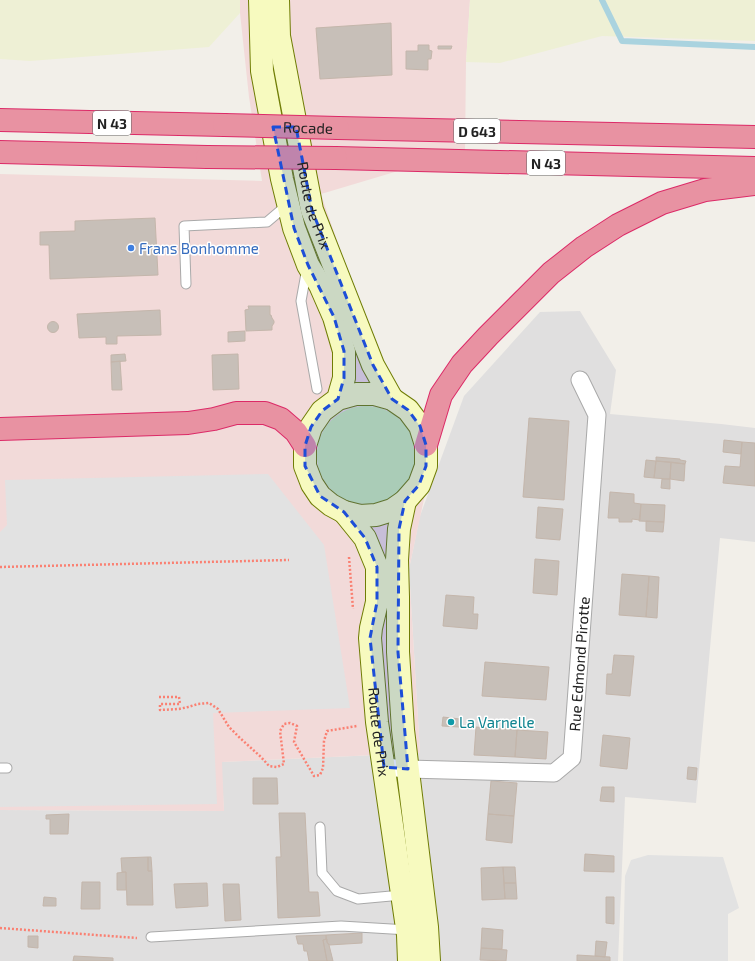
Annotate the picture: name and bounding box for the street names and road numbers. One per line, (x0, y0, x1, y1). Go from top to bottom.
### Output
road number: N 43 (93, 111, 131, 135)
street label: Rocade (283, 118, 333, 137)
road number: D 643 (454, 119, 500, 143)
road number: N 43 (527, 151, 565, 175)
street label: Route de Prix (294, 160, 335, 251)
street label: Rue Edmond Pirotte (565, 596, 593, 732)
street label: Route de Prix (365, 687, 394, 778)

